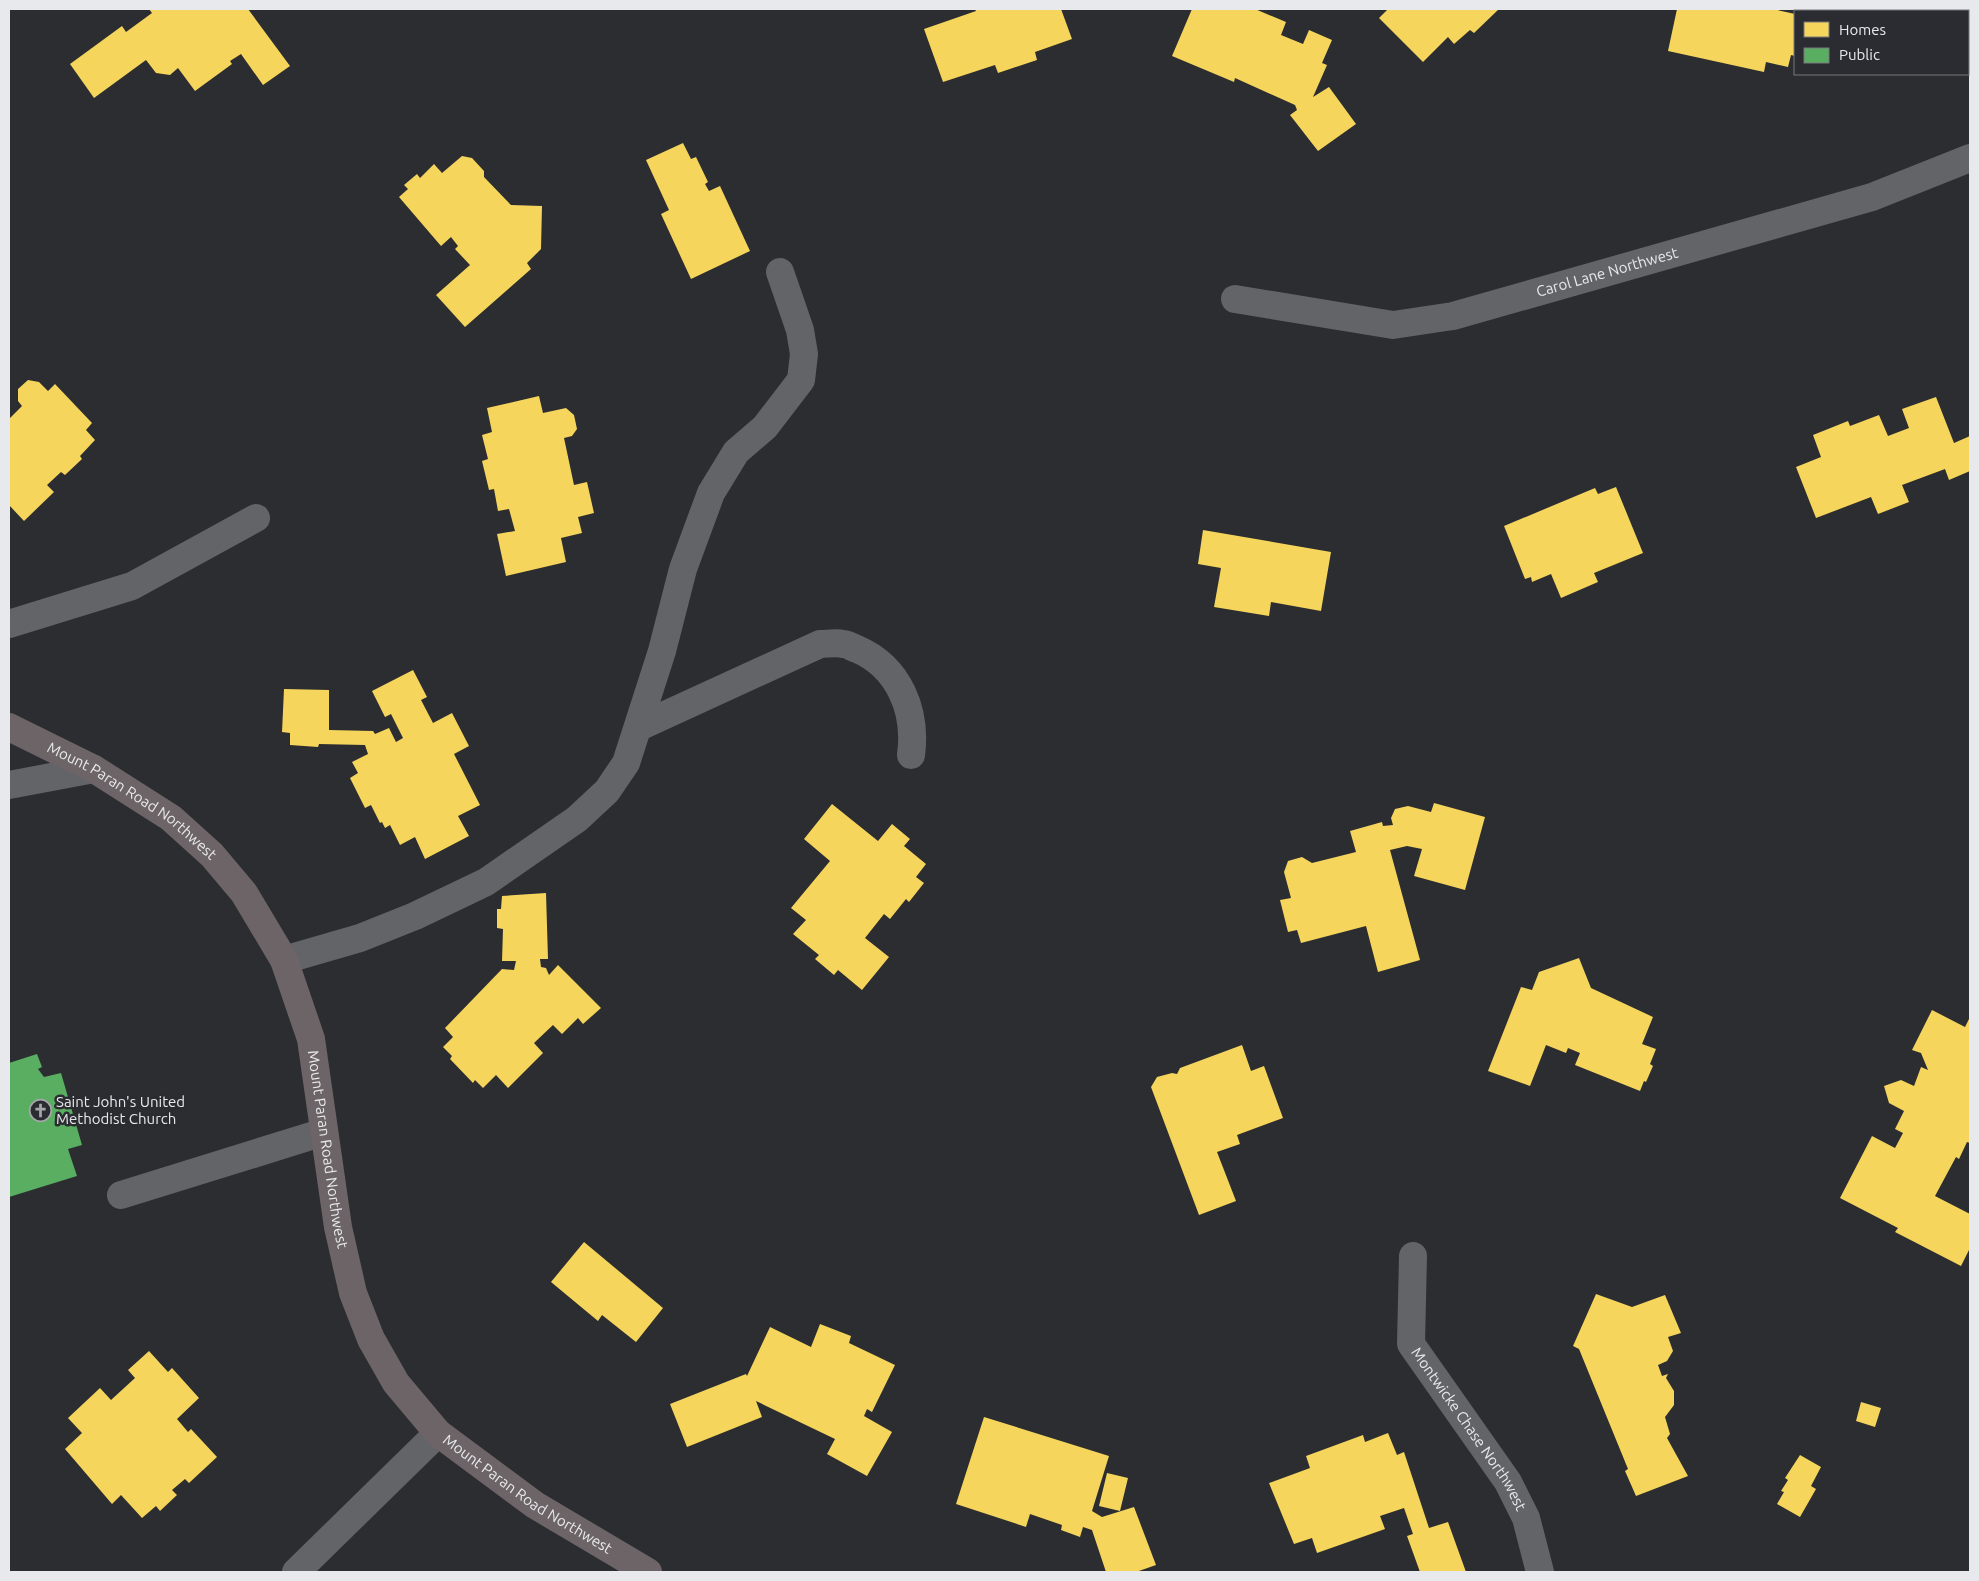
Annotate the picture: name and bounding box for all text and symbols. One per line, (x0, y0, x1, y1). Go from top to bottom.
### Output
legend (1794, 10, 1969, 75)
text: Homes (1839, 21, 1886, 38)
text: Public (1839, 46, 1880, 63)
street label: Carol Lane Northwest (1534, 244, 1680, 300)
street label: Mount Paran Road Northwest (45, 738, 220, 863)
street label: Mount Paran Road Northwest (305, 1049, 352, 1250)
place label: Saint John's United Methodist Church (56, 1093, 185, 1127)
church icon: Saint John's United Methodist Church (28, 1099, 52, 1123)
street label: Montwicke Chase Northwest (1408, 1344, 1530, 1513)
street label: Mount Paran Road Northwest (440, 1431, 615, 1557)

